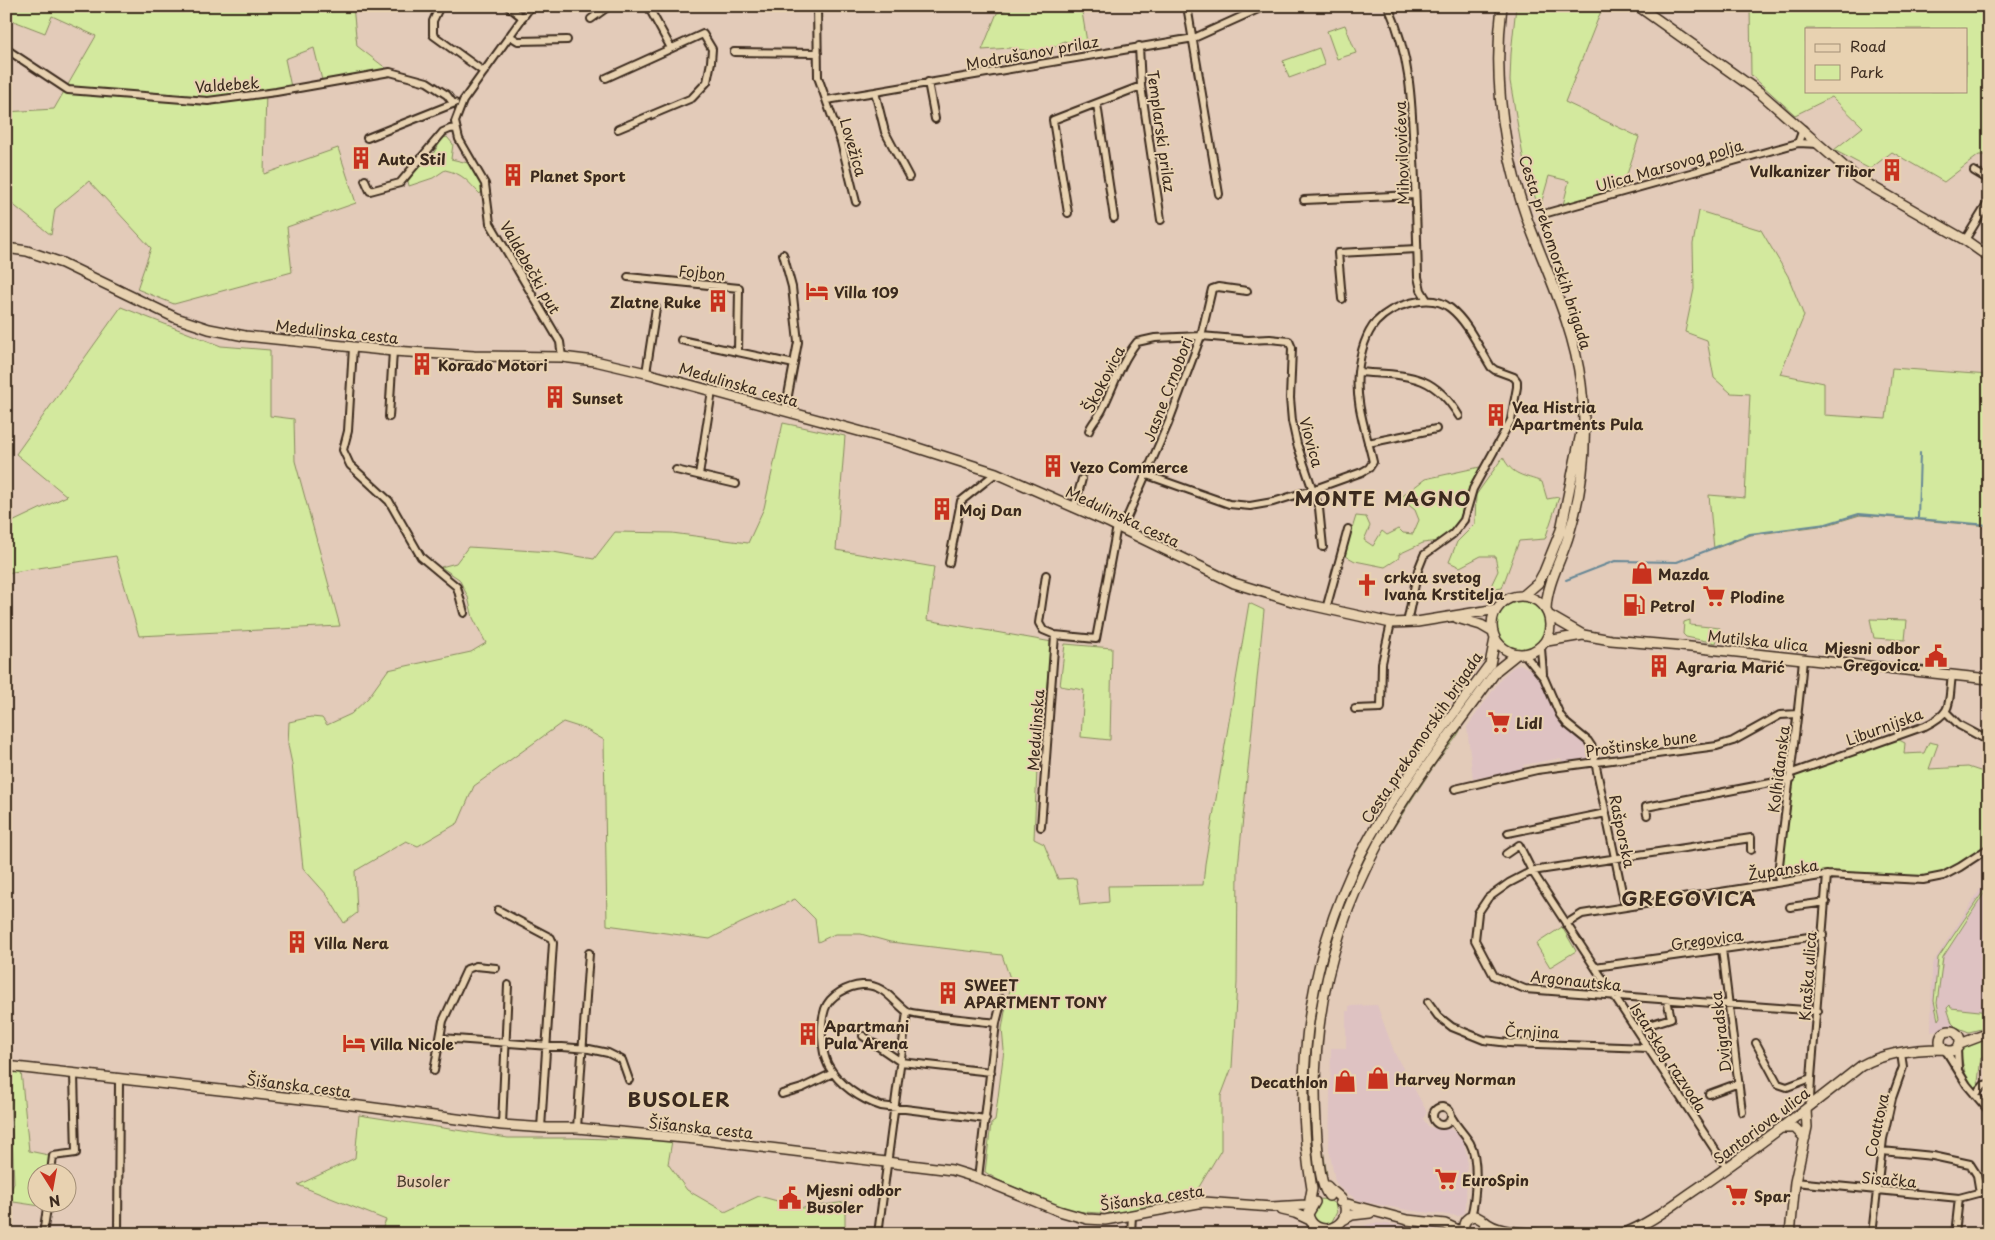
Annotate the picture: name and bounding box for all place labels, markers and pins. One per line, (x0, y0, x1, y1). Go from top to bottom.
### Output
building icon: Auto Stil (348, 145, 374, 171)
place label: Auto Stil (378, 147, 446, 170)
building icon: Vulkanizer Tibor (1879, 157, 1905, 183)
place label: Vulkanizer Tibor (1750, 159, 1875, 182)
building icon: Planet Sport (500, 162, 526, 188)
place label: Planet Sport (530, 164, 626, 187)
hotel icon: Villa 109 (804, 278, 830, 304)
place label: Villa 109 (834, 280, 899, 303)
building icon: Zlatne Ruke (705, 288, 731, 314)
place label: Zlatne Ruke (610, 290, 701, 313)
building icon: Korado Motori (409, 351, 435, 377)
place label: Korado Motori (438, 353, 548, 376)
building icon: Sunset (542, 384, 568, 410)
place label: Sunset (572, 386, 623, 409)
place label: Vea Histria Apartments Pula (1512, 395, 1643, 435)
building icon: Vea Histria Apartments Pula (1483, 402, 1509, 428)
building icon: Vezo Commerce (1040, 453, 1066, 479)
place label: Vezo Commerce (1070, 455, 1188, 478)
building icon: Moj Dan (929, 496, 955, 522)
place label: Moj Dan (959, 498, 1022, 521)
shop icon: Mazda (1629, 560, 1655, 586)
place label: Mazda (1658, 562, 1710, 585)
place label: crkva svetog Ivana Krstitelja (1384, 565, 1504, 605)
church icon: crkva svetog Ivana Krstitelja (1354, 572, 1380, 598)
supermarket icon: Plodine (1701, 583, 1727, 609)
place label: Plodine (1730, 585, 1785, 608)
fuel station icon: Petrol (1621, 592, 1647, 618)
place label: Petrol (1650, 594, 1695, 617)
place label: Mjesni odbor Gregovica (1824, 636, 1920, 676)
public building icon: Mjesni odbor Gregovica (1923, 643, 1949, 669)
building icon: Agraria Marić (1646, 653, 1672, 679)
place label: Agraria Marić (1676, 655, 1785, 678)
supermarket icon: Lidl (1486, 709, 1512, 735)
place label: Lidl (1516, 711, 1543, 734)
building icon: Villa Nera (284, 929, 310, 955)
place label: Villa Nera (314, 931, 390, 954)
place label: SWEET APARTMENT TONY (963, 973, 1107, 1013)
building icon: SWEET APARTMENT TONY (935, 980, 961, 1006)
place label: Apartmani Pula Arena (824, 1014, 909, 1054)
building icon: Apartmani Pula Arena (795, 1021, 821, 1047)
hotel icon: Villa Nicole (341, 1030, 367, 1056)
place label: Villa Nicole (370, 1032, 455, 1055)
shop icon: Harvey Norman (1365, 1065, 1391, 1091)
place label: Harvey Norman (1395, 1067, 1516, 1090)
shop icon: Decathlon (1332, 1068, 1358, 1094)
place label: Decathlon (1250, 1070, 1328, 1093)
supermarket icon: EuroSpin (1433, 1166, 1459, 1192)
place label: EuroSpin (1462, 1168, 1529, 1191)
place label: Mjesni odbor Busoler (806, 1178, 902, 1218)
supermarket icon: Spar (1724, 1182, 1750, 1208)
place label: Spar (1754, 1184, 1791, 1207)
public building icon: Mjesni odbor Busoler (777, 1185, 803, 1211)

